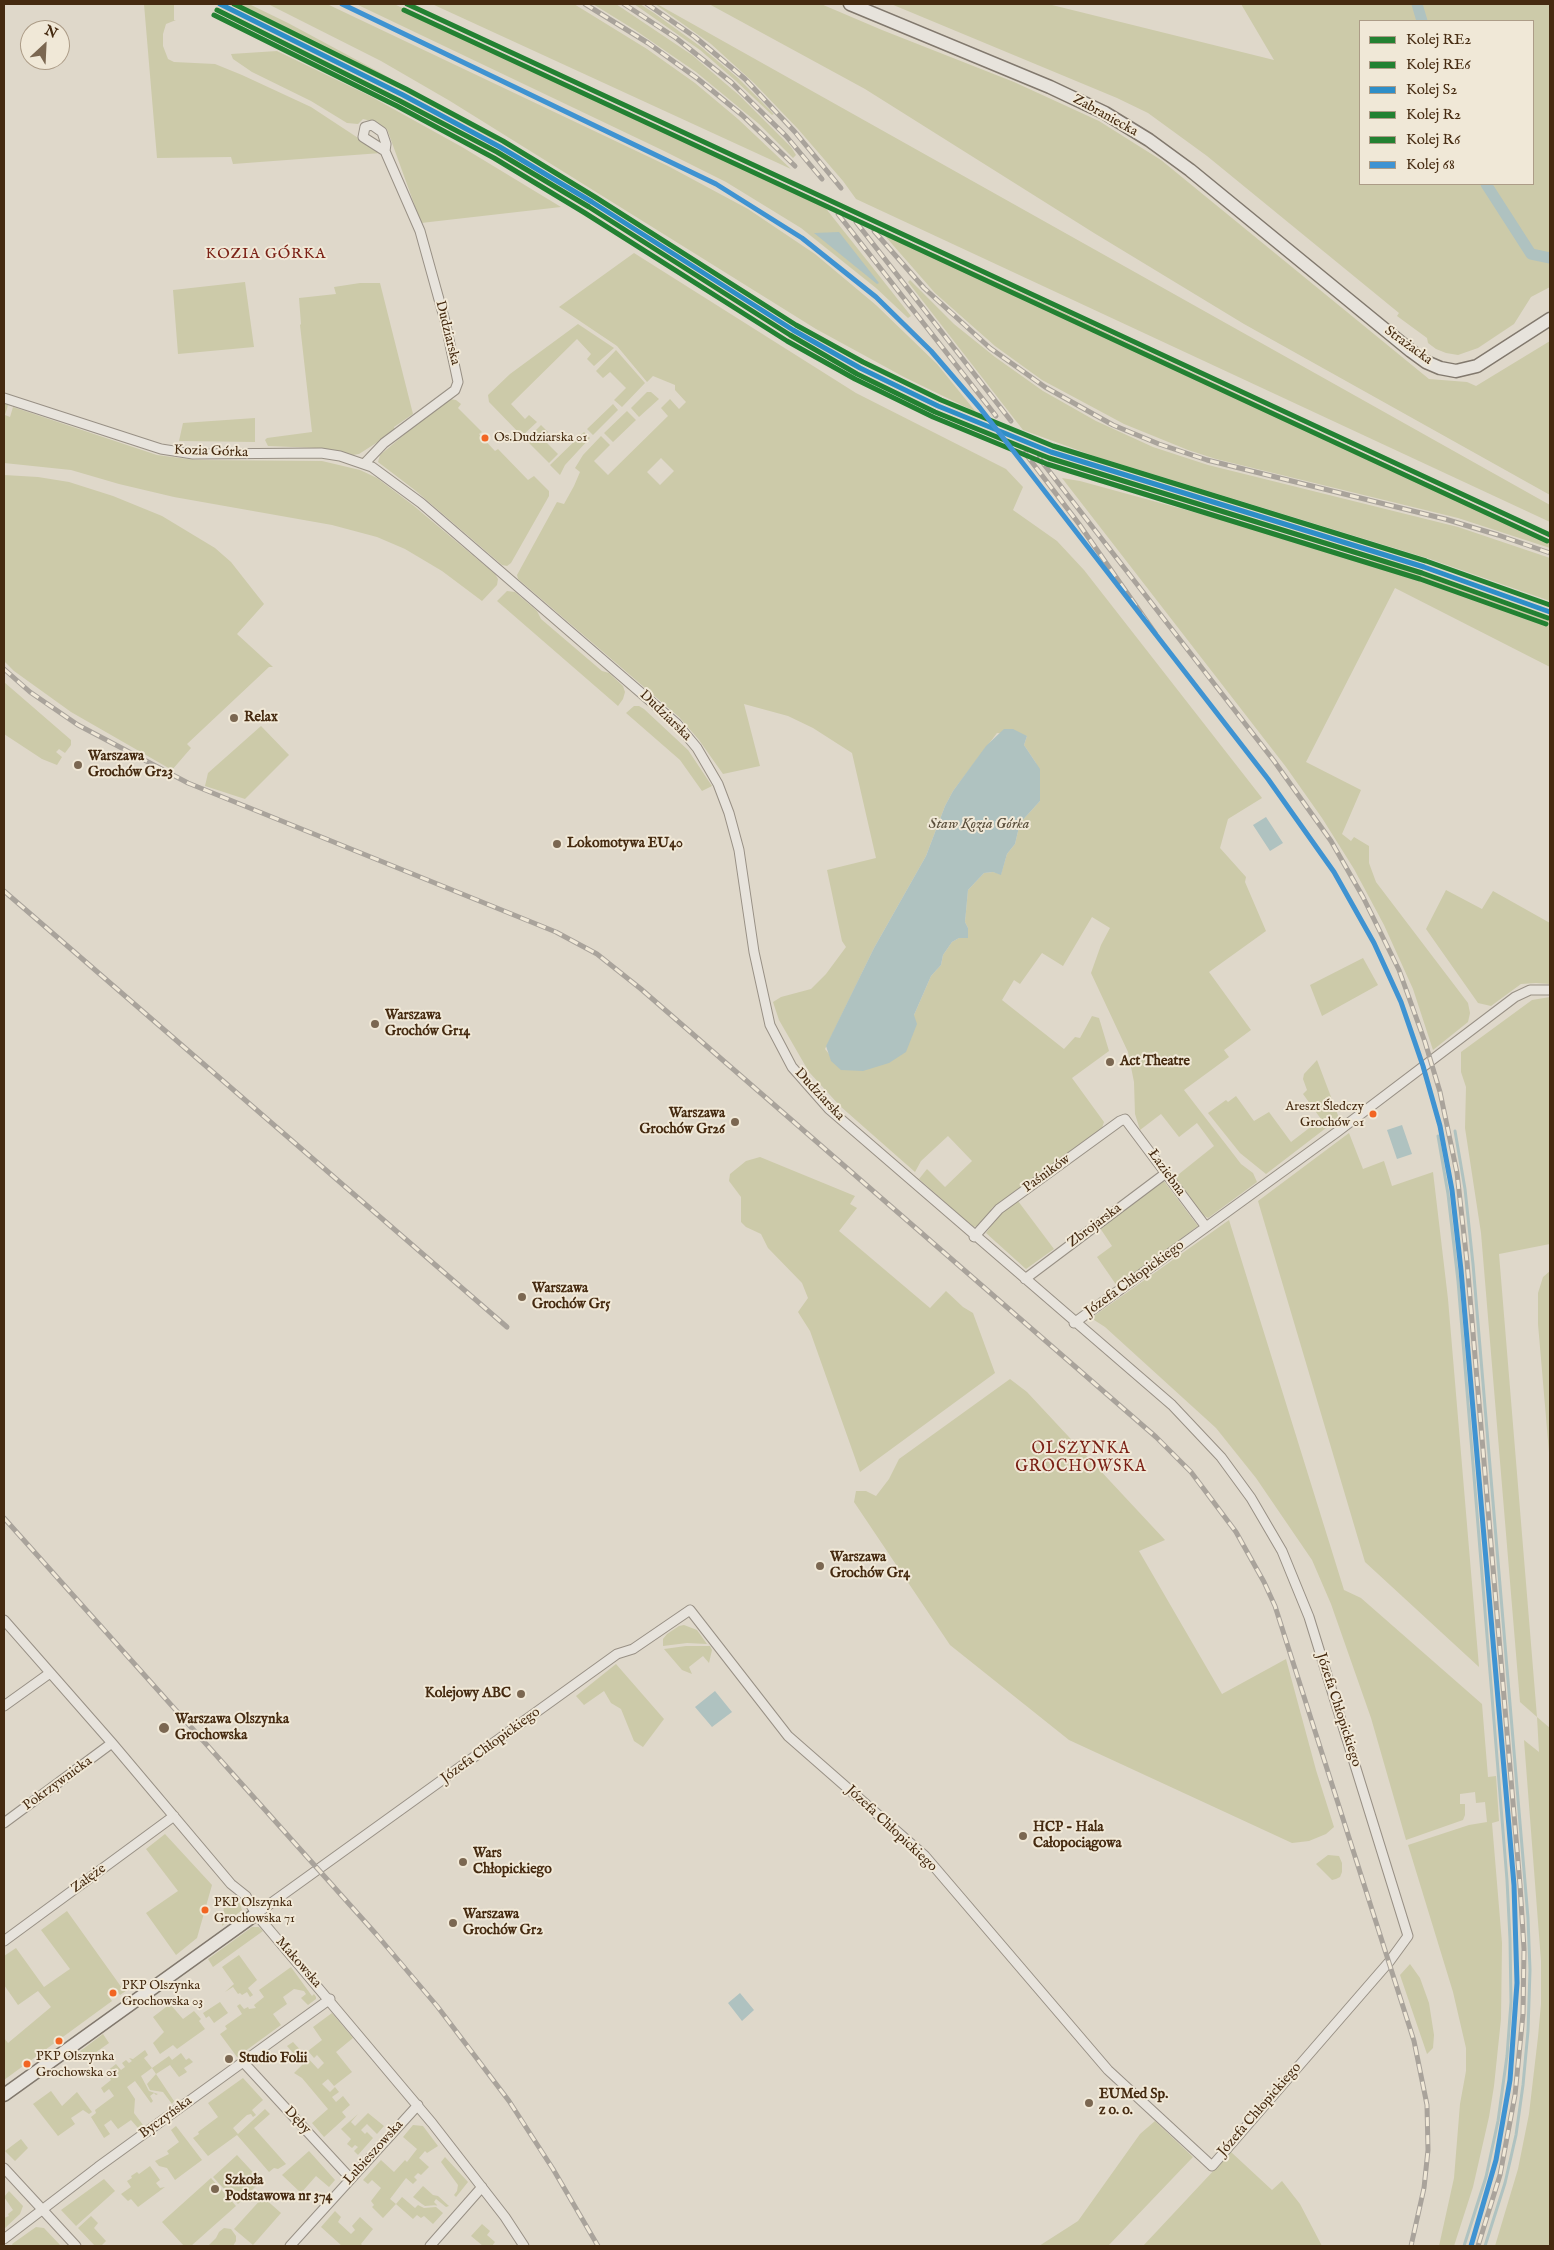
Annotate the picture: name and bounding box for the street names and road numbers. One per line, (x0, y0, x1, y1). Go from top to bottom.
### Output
street label: Zabraniecka (1070, 91, 1140, 141)
street label: Dudziarska (431, 299, 463, 367)
street label: Strażacka (1381, 323, 1435, 369)
street label: Kozia Górka (174, 442, 248, 462)
street label: Dudziarska (635, 687, 695, 745)
street label: Dudziarska (790, 1065, 848, 1125)
street label: Łaziebna (1143, 1146, 1189, 1200)
street label: Paśników (1020, 1151, 1074, 1197)
street label: Zbrojarska (1065, 1200, 1125, 1252)
street label: Józefa Chłopickiego (1082, 1237, 1188, 1321)
street label: Józefa Chłopickiego (1312, 1651, 1364, 1769)
street label: Józefa Chłopickiego (438, 1704, 544, 1788)
street label: Pokrzywnicka (20, 1753, 96, 1815)
street label: Józefa Chłopickiego (842, 1782, 940, 1876)
street label: Załęże (68, 1861, 110, 1897)
street label: Makowska (271, 1934, 325, 1992)
street label: Józefa Chłopickiego (1215, 2060, 1305, 2160)
street label: Byczyńska (136, 2093, 196, 2143)
street label: Dęby (280, 2104, 314, 2138)
street label: Lubieszowska (341, 2117, 407, 2189)

